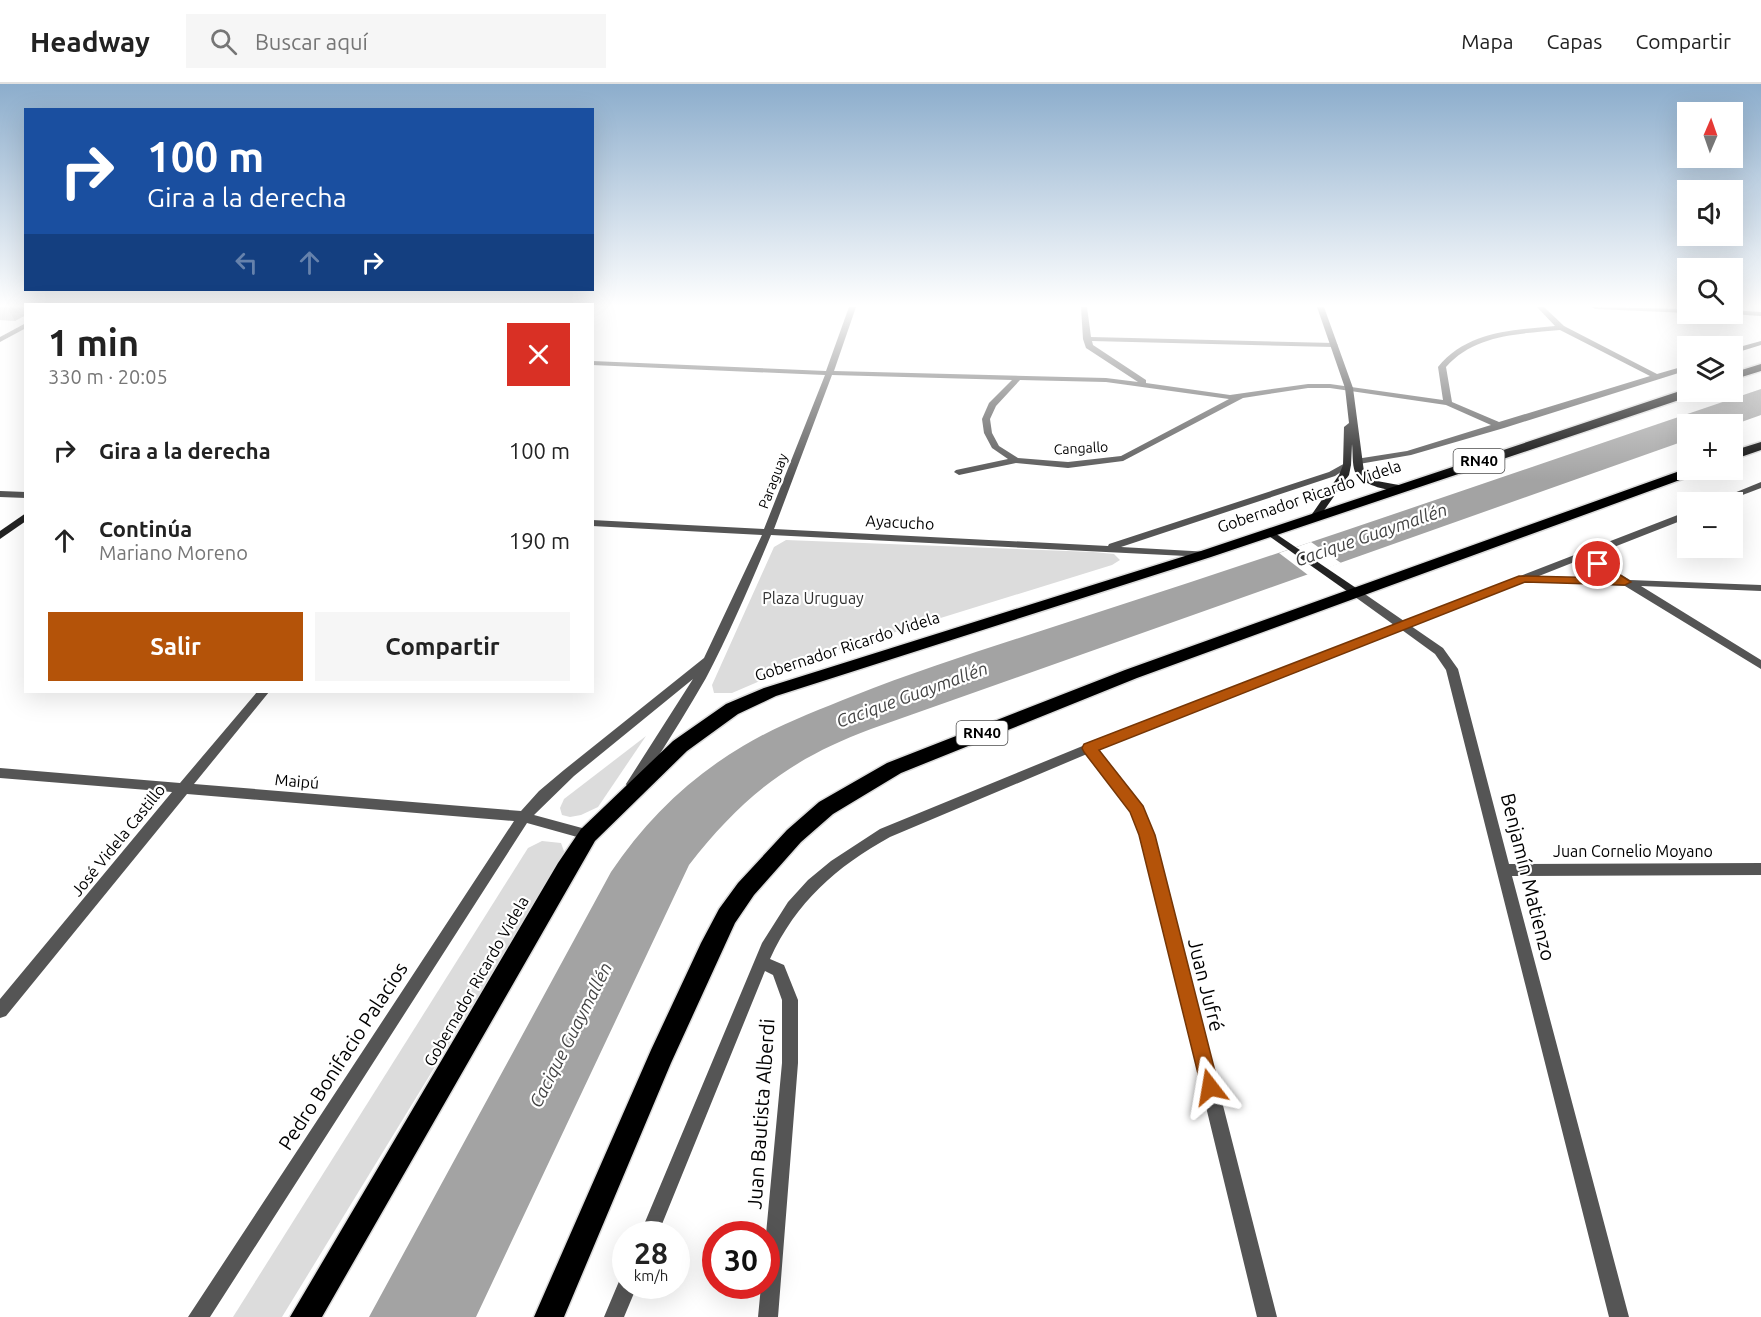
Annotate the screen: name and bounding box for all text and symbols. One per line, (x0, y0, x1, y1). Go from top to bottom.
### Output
search box (186, 14, 606, 68)
icon: search (207, 25, 240, 58)
text: Headway (30, 26, 150, 57)
text: Buscar aquí (255, 29, 368, 54)
text: Mapa (1461, 29, 1513, 53)
text: Capas (1546, 29, 1602, 53)
text: Compartir (1635, 29, 1731, 53)
north arrow (1677, 102, 1743, 168)
map controls (1677, 102, 1743, 558)
icon: right (48, 132, 126, 210)
text: 100 m (147, 133, 264, 180)
button: sound (1677, 180, 1743, 246)
text: Gira a la derecha (147, 182, 347, 212)
icon: left (230, 246, 263, 279)
icon: ahead (293, 246, 326, 279)
icon: right (356, 246, 389, 279)
button: search (1677, 258, 1743, 324)
text: 1 min (48, 322, 139, 363)
button: close (507, 323, 570, 386)
button: layers (1677, 336, 1743, 402)
text: 330 m · 20:05 (48, 365, 168, 388)
button: + (1677, 414, 1743, 480)
icon: right (48, 434, 81, 467)
text: Gira a la derecha (99, 438, 271, 463)
text: 100 m (509, 438, 570, 463)
street label: Cangallo (1053, 439, 1109, 457)
road number: RN40 (1454, 449, 1504, 473)
street label: Paraguay (755, 451, 791, 511)
street label: Gobernador Ricardo Videla (1215, 456, 1403, 536)
button: − (1677, 492, 1743, 558)
water label: Cacique Guaymallén (1292, 499, 1449, 570)
street label: Ayacucho (865, 511, 935, 533)
text: Continúa (99, 516, 192, 541)
icon: ahead (48, 524, 81, 557)
text: 190 m (509, 528, 570, 553)
pin (1572, 538, 1623, 589)
text: Mariano Moreno (99, 541, 248, 564)
icon: arrive (1581, 547, 1614, 580)
park label: Plaza Uruguay (762, 589, 864, 607)
street label: Gobernador Ricardo Videla (752, 608, 942, 684)
button: Salir (48, 612, 303, 681)
button: Compartir (315, 612, 570, 681)
water label: Cacique Guaymallén (833, 657, 990, 731)
road number: RN40 (956, 721, 1008, 745)
street label: Maipú (274, 770, 320, 792)
street label: José Videla Castillo (67, 781, 169, 899)
street label: Benjamín Matienzo (1497, 791, 1560, 963)
street label: Juan Cornelio Moyano (1553, 842, 1713, 860)
street label: Gobernador Ricardo Videla (420, 893, 532, 1069)
street label: Juan Jufré (1184, 936, 1229, 1034)
street label: Pedro Bonifacio Palacios (273, 957, 412, 1154)
water label: Cacique Guaymallén (525, 959, 615, 1110)
street label: Juan Bautista Alberdi (742, 1018, 779, 1210)
position arrow (1178, 1055, 1242, 1119)
speed limit sign: 30 (702, 1221, 780, 1299)
text: 28 (634, 1236, 668, 1270)
text: km/h (634, 1267, 668, 1284)

